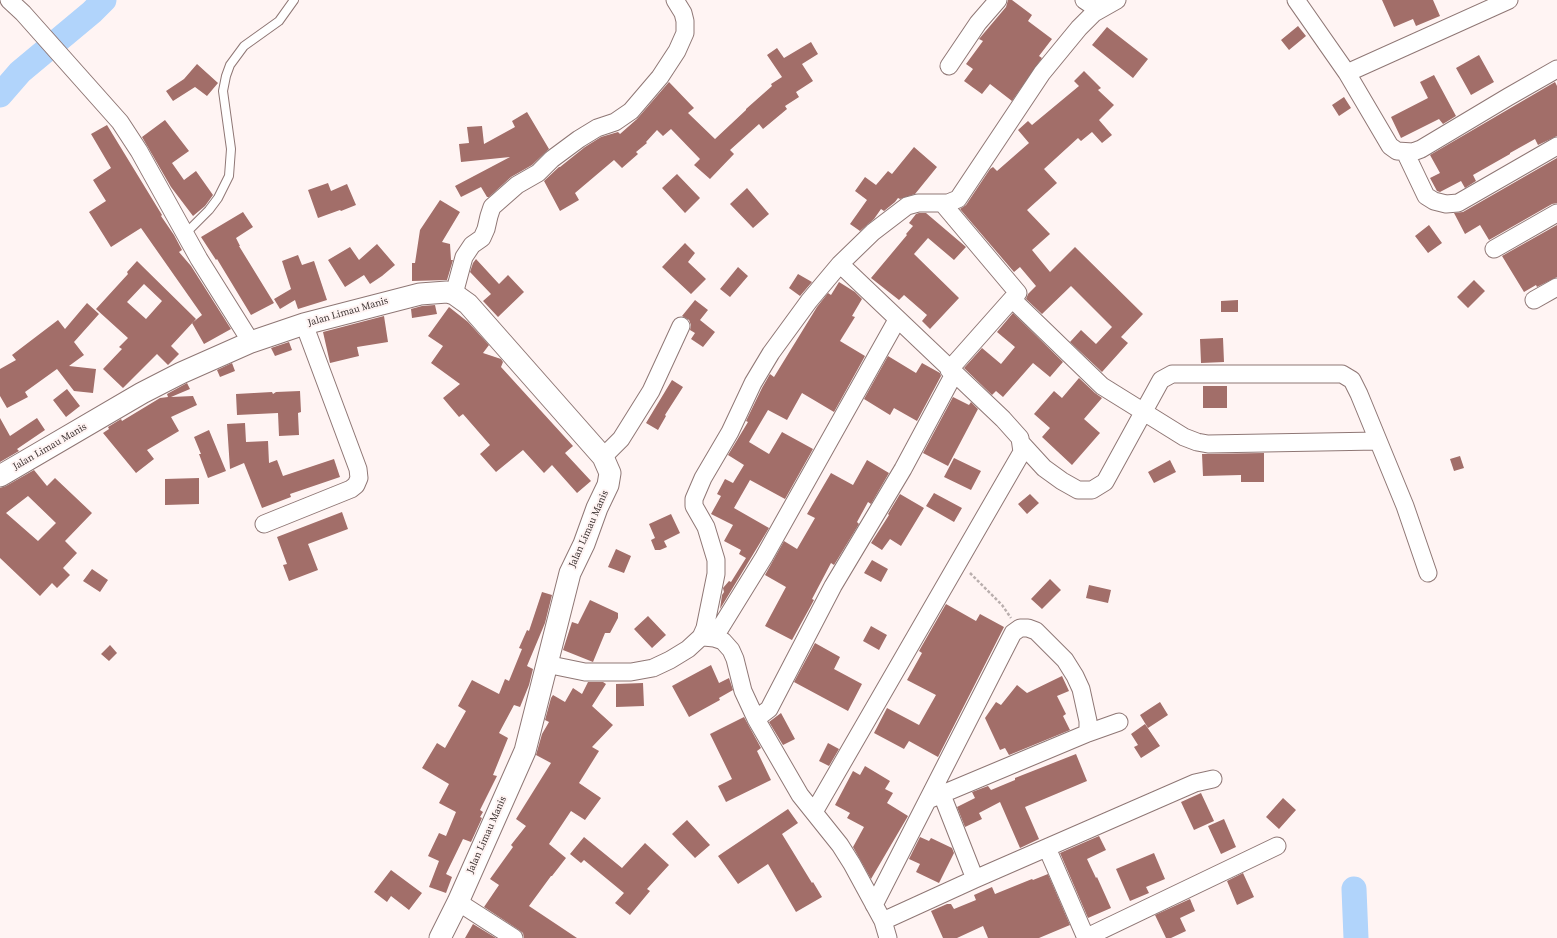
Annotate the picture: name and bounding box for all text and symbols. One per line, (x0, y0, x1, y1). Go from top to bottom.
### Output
street label: Jalan Limau Manis (306, 295, 390, 329)
street label: Jalan Limau Manis (11, 421, 89, 473)
street label: Jalan Limau Manis (567, 489, 611, 569)
street label: Jalan Limau Manis (465, 795, 509, 875)

